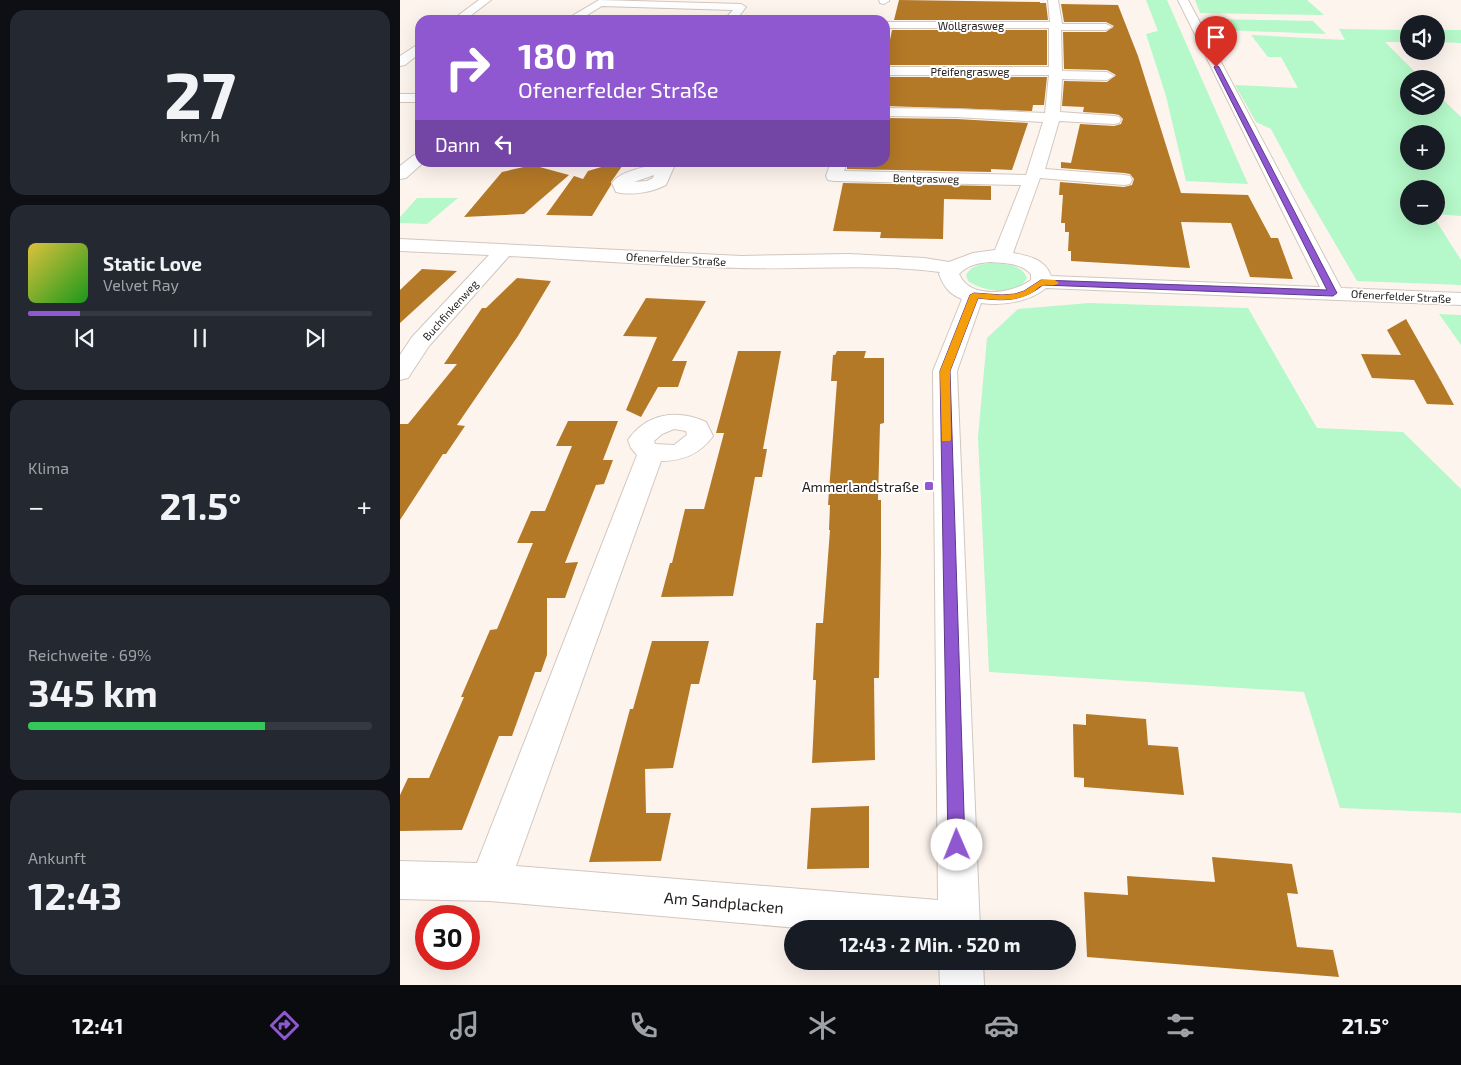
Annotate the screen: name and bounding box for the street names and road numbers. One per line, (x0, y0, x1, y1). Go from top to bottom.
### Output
street label: Wollgrasweg (938, 19, 1004, 32)
street label: Pfeifengrasweg (931, 65, 1009, 78)
street label: Bentgrasweg (893, 171, 959, 185)
street label: Ofenerfelder Straße (626, 250, 726, 268)
street label: Buchfinkenweg (419, 277, 481, 343)
street label: Ofenerfelder Straße (1351, 287, 1451, 305)
street label: Am Sandplacken (663, 887, 785, 917)

